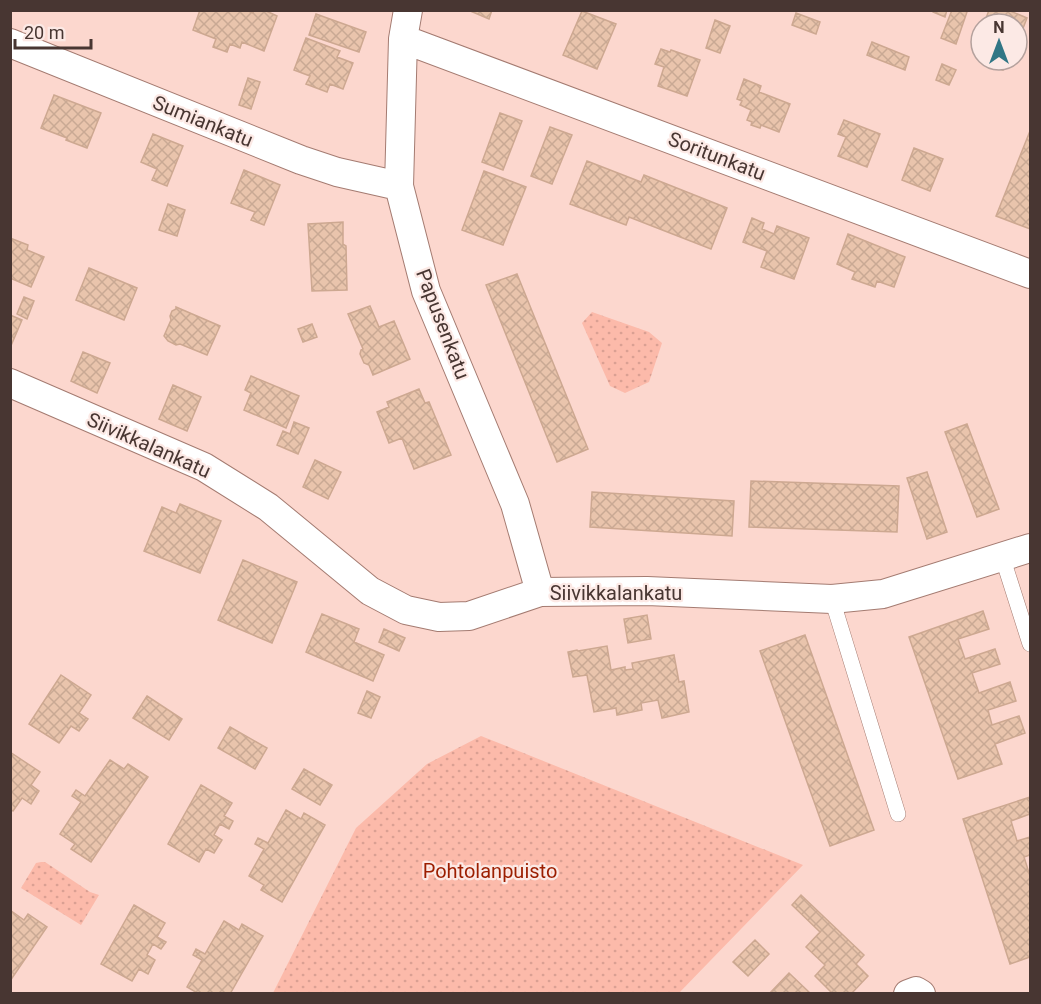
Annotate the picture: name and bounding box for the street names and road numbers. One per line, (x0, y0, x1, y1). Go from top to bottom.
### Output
street label: Sumiankatu (149, 90, 257, 152)
street label: Soritunkatu (665, 126, 769, 186)
street label: Papusenkatu (411, 265, 475, 383)
street label: Siivikkalankatu (84, 407, 214, 483)
street label: Siivikkalankatu (550, 581, 682, 605)

